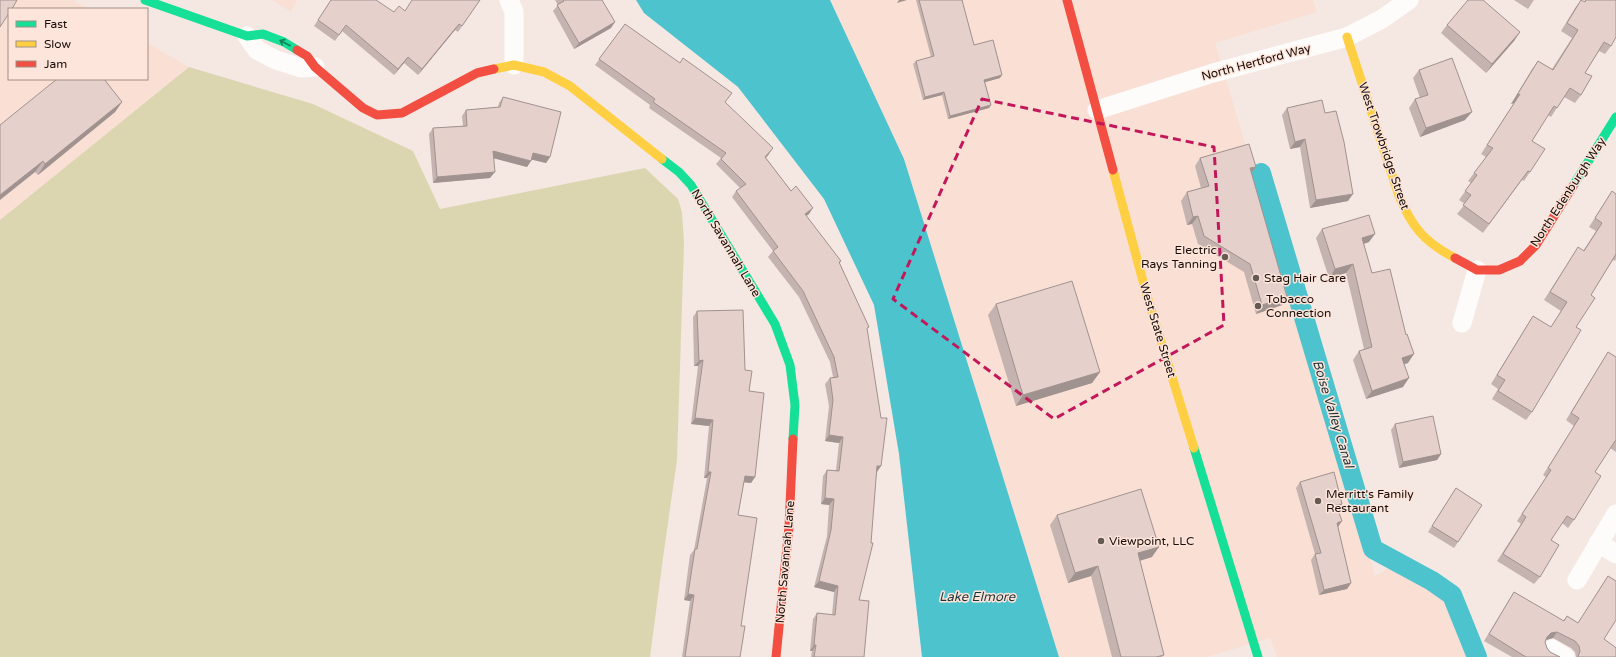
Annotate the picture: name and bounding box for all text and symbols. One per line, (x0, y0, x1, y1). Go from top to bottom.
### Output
legend (8, 8, 148, 80)
text: Fast (44, 17, 68, 31)
text: Slow (44, 37, 71, 51)
one-way arrow (280, 39, 292, 46)
street label: North Hertford Way (1200, 41, 1313, 83)
text: Jam (44, 57, 67, 71)
street label: West Trowbridge Street (1356, 80, 1413, 212)
street label: North Edenburgh Way (1527, 134, 1609, 249)
street label: North Savannah Lane (688, 187, 764, 299)
place label: Electric Rays Tanning (1141, 243, 1217, 271)
marker: Electric Rays Tanning (1220, 252, 1230, 262)
place label: Stag Hair Care (1264, 271, 1346, 285)
marker: Stag Hair Care (1251, 273, 1261, 283)
street label: West State Street (1137, 281, 1179, 380)
place label: Tobacco Connection (1266, 292, 1331, 320)
marker: Tobacco Connection (1253, 301, 1263, 311)
water label: Boise Valley Canal (1309, 358, 1357, 471)
place label: Merritt's Family Restaurant (1326, 487, 1414, 515)
marker: Merritt's Family Restaurant (1313, 496, 1323, 506)
street label: North Savannah Lane (773, 500, 797, 624)
place label: Viewpoint, LLC (1109, 534, 1194, 548)
marker: Viewpoint, LLC (1096, 536, 1106, 546)
water label: Lake Elmore (939, 589, 1016, 605)

